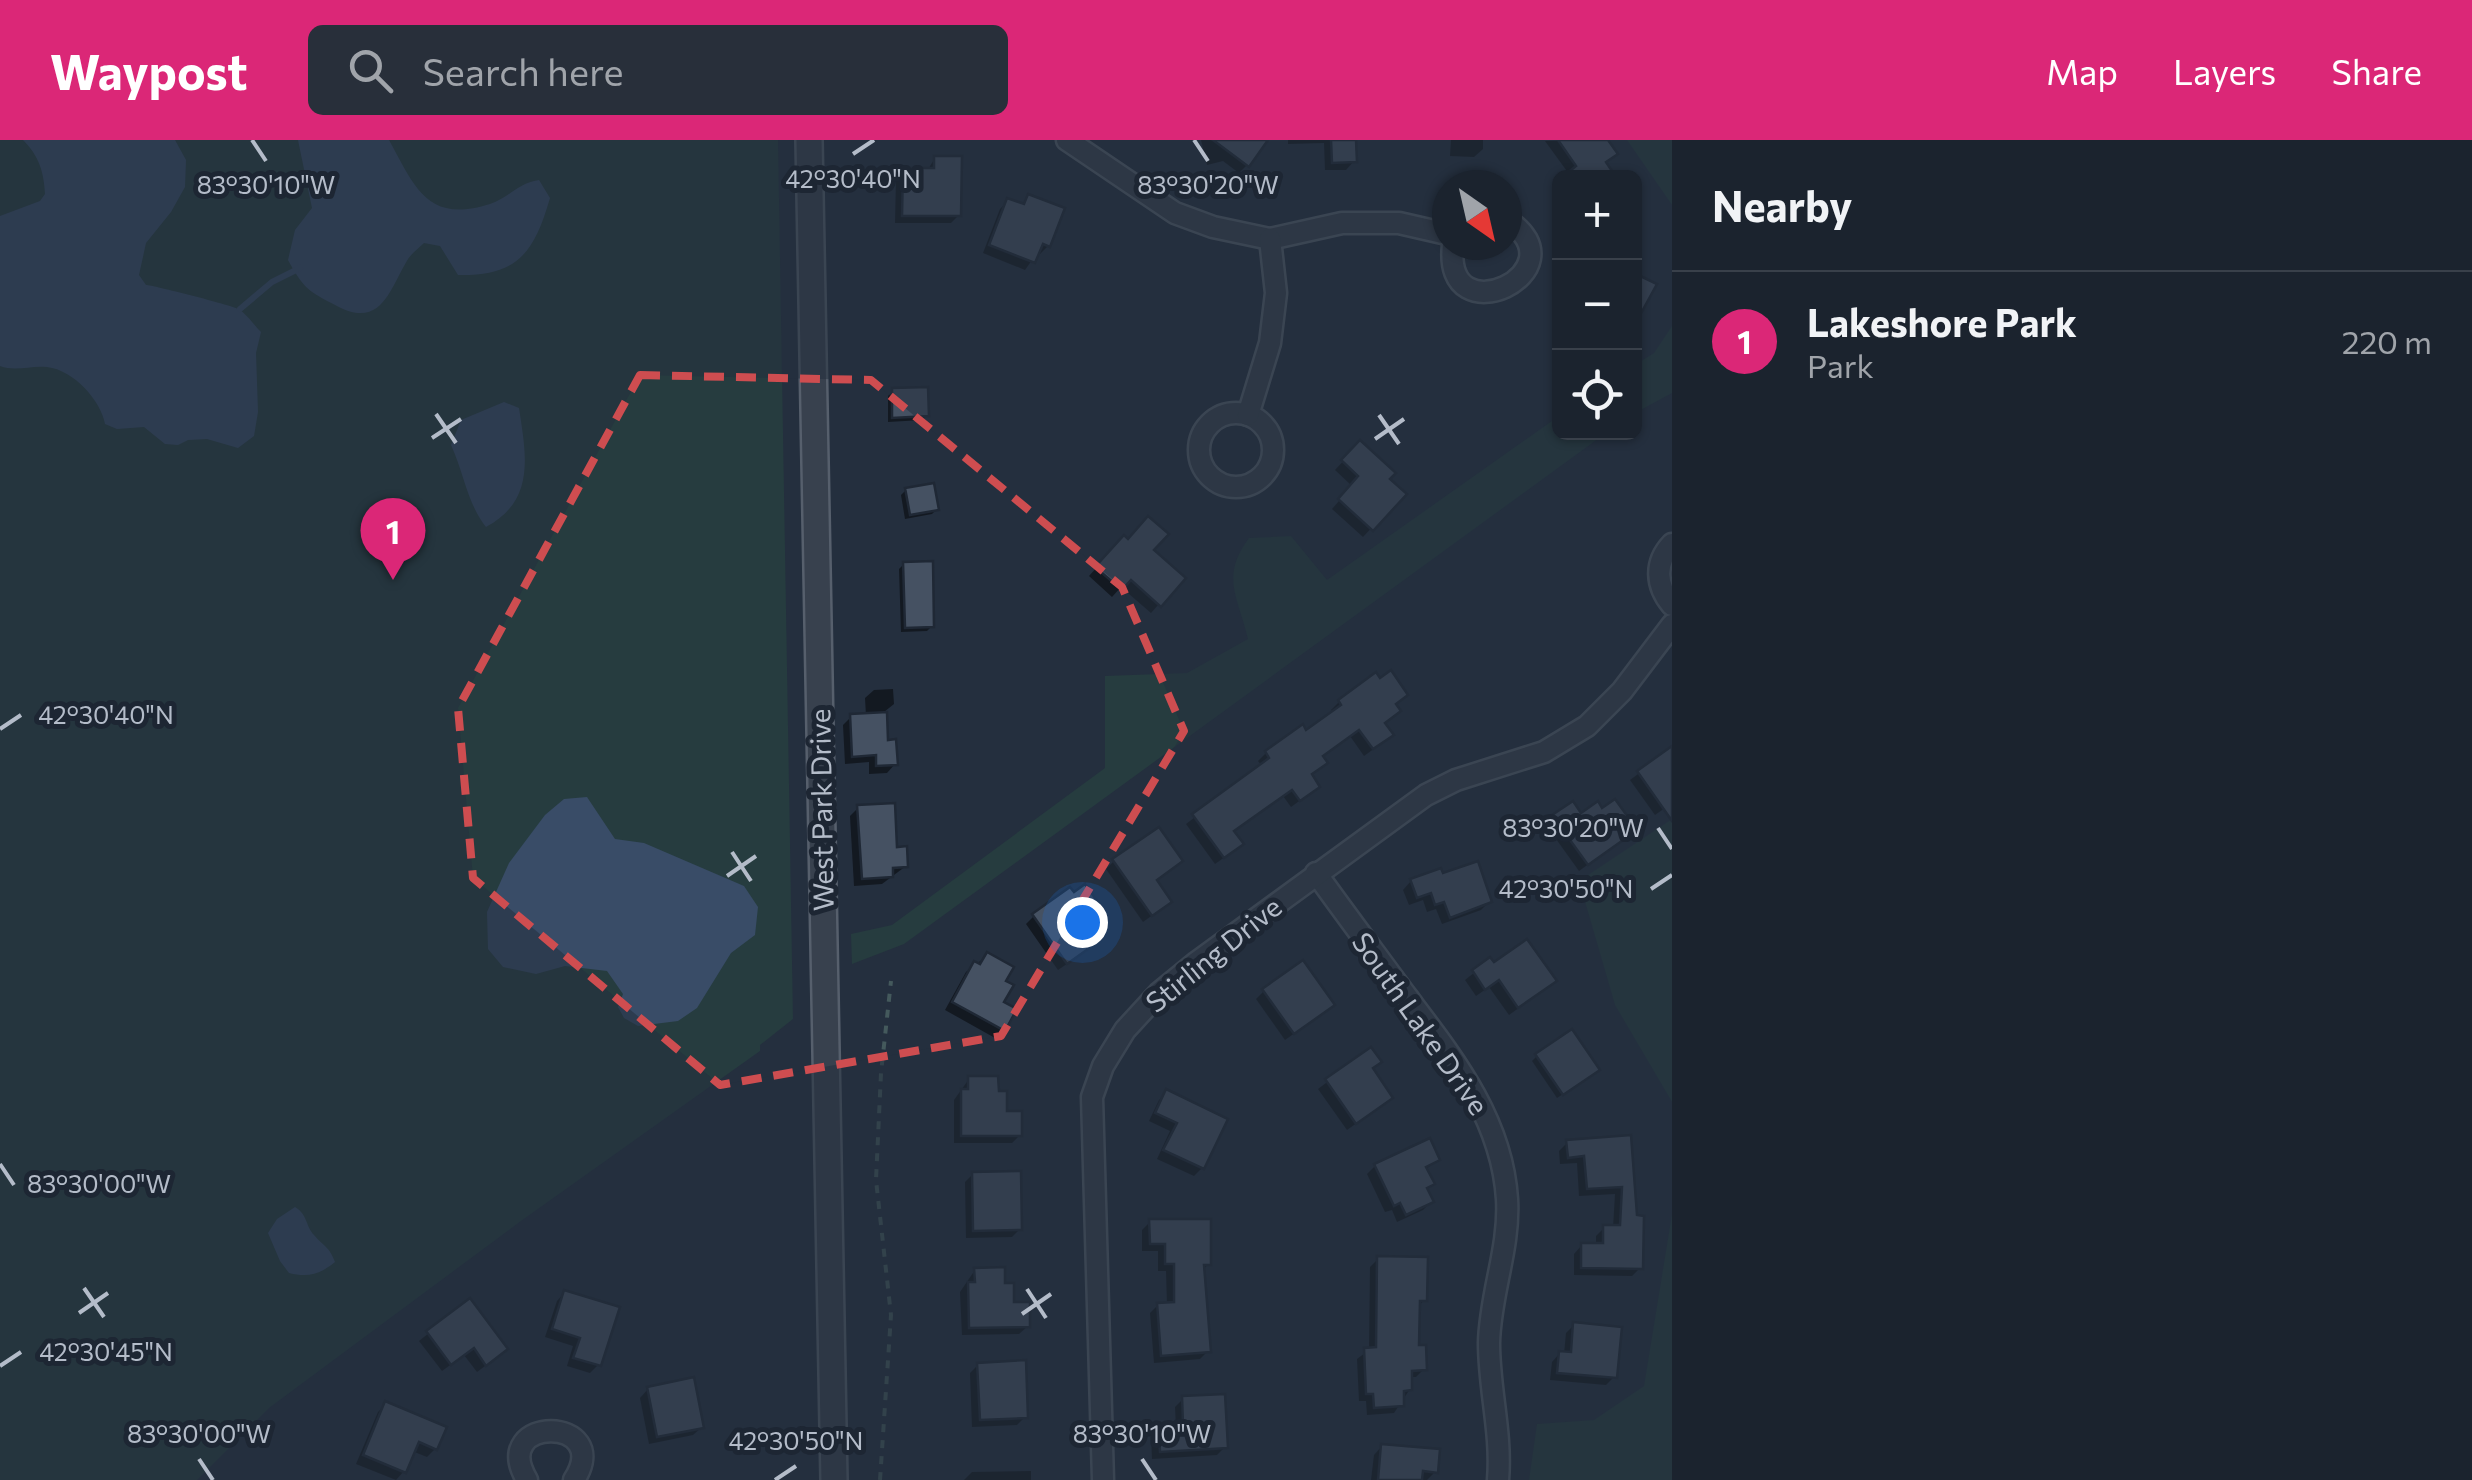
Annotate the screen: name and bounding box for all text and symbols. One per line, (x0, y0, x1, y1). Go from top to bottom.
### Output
search box (308, 25, 1008, 115)
text: Waypost (50, 41, 248, 100)
icon: search (343, 43, 398, 98)
text: Search here (423, 47, 624, 94)
text: Map (2046, 49, 2118, 92)
text: Layers (2173, 49, 2276, 92)
text: Share (2331, 49, 2422, 92)
text: 42°30'40"N (785, 163, 921, 193)
text: 83°30'10"W (197, 169, 335, 199)
text: 83°30'20"W (1137, 169, 1279, 199)
north arrow (1432, 170, 1522, 260)
map controls (1552, 170, 1642, 440)
button: + (1552, 170, 1642, 260)
text: Nearby (1712, 179, 1852, 231)
button: − (1552, 260, 1642, 350)
text: Lakeshore Park (1807, 298, 2077, 345)
text: 1 (1737, 321, 1752, 361)
text: 220 m (2342, 321, 2432, 361)
text: Park (1807, 345, 1874, 385)
button: locate (1552, 350, 1642, 440)
pin: 1 (360, 498, 426, 580)
text: 42°30'40"N (38, 699, 174, 729)
street label: West Park Drive (802, 708, 840, 912)
text: 83°30'20"W (1502, 812, 1644, 842)
text: 42°30'50"N (1499, 873, 1633, 903)
street label: Stirling Drive (1138, 889, 1288, 1019)
your location (1057, 897, 1108, 948)
street label: South Lake Drive (1346, 925, 1496, 1121)
text: 83°30'00"W (27, 1168, 171, 1198)
text: 42°30'45"N (39, 1336, 173, 1366)
text: 83°30'00"W (127, 1418, 271, 1448)
text: 83°30'10"W (1073, 1418, 1211, 1448)
text: 42°30'50"N (729, 1425, 863, 1455)

